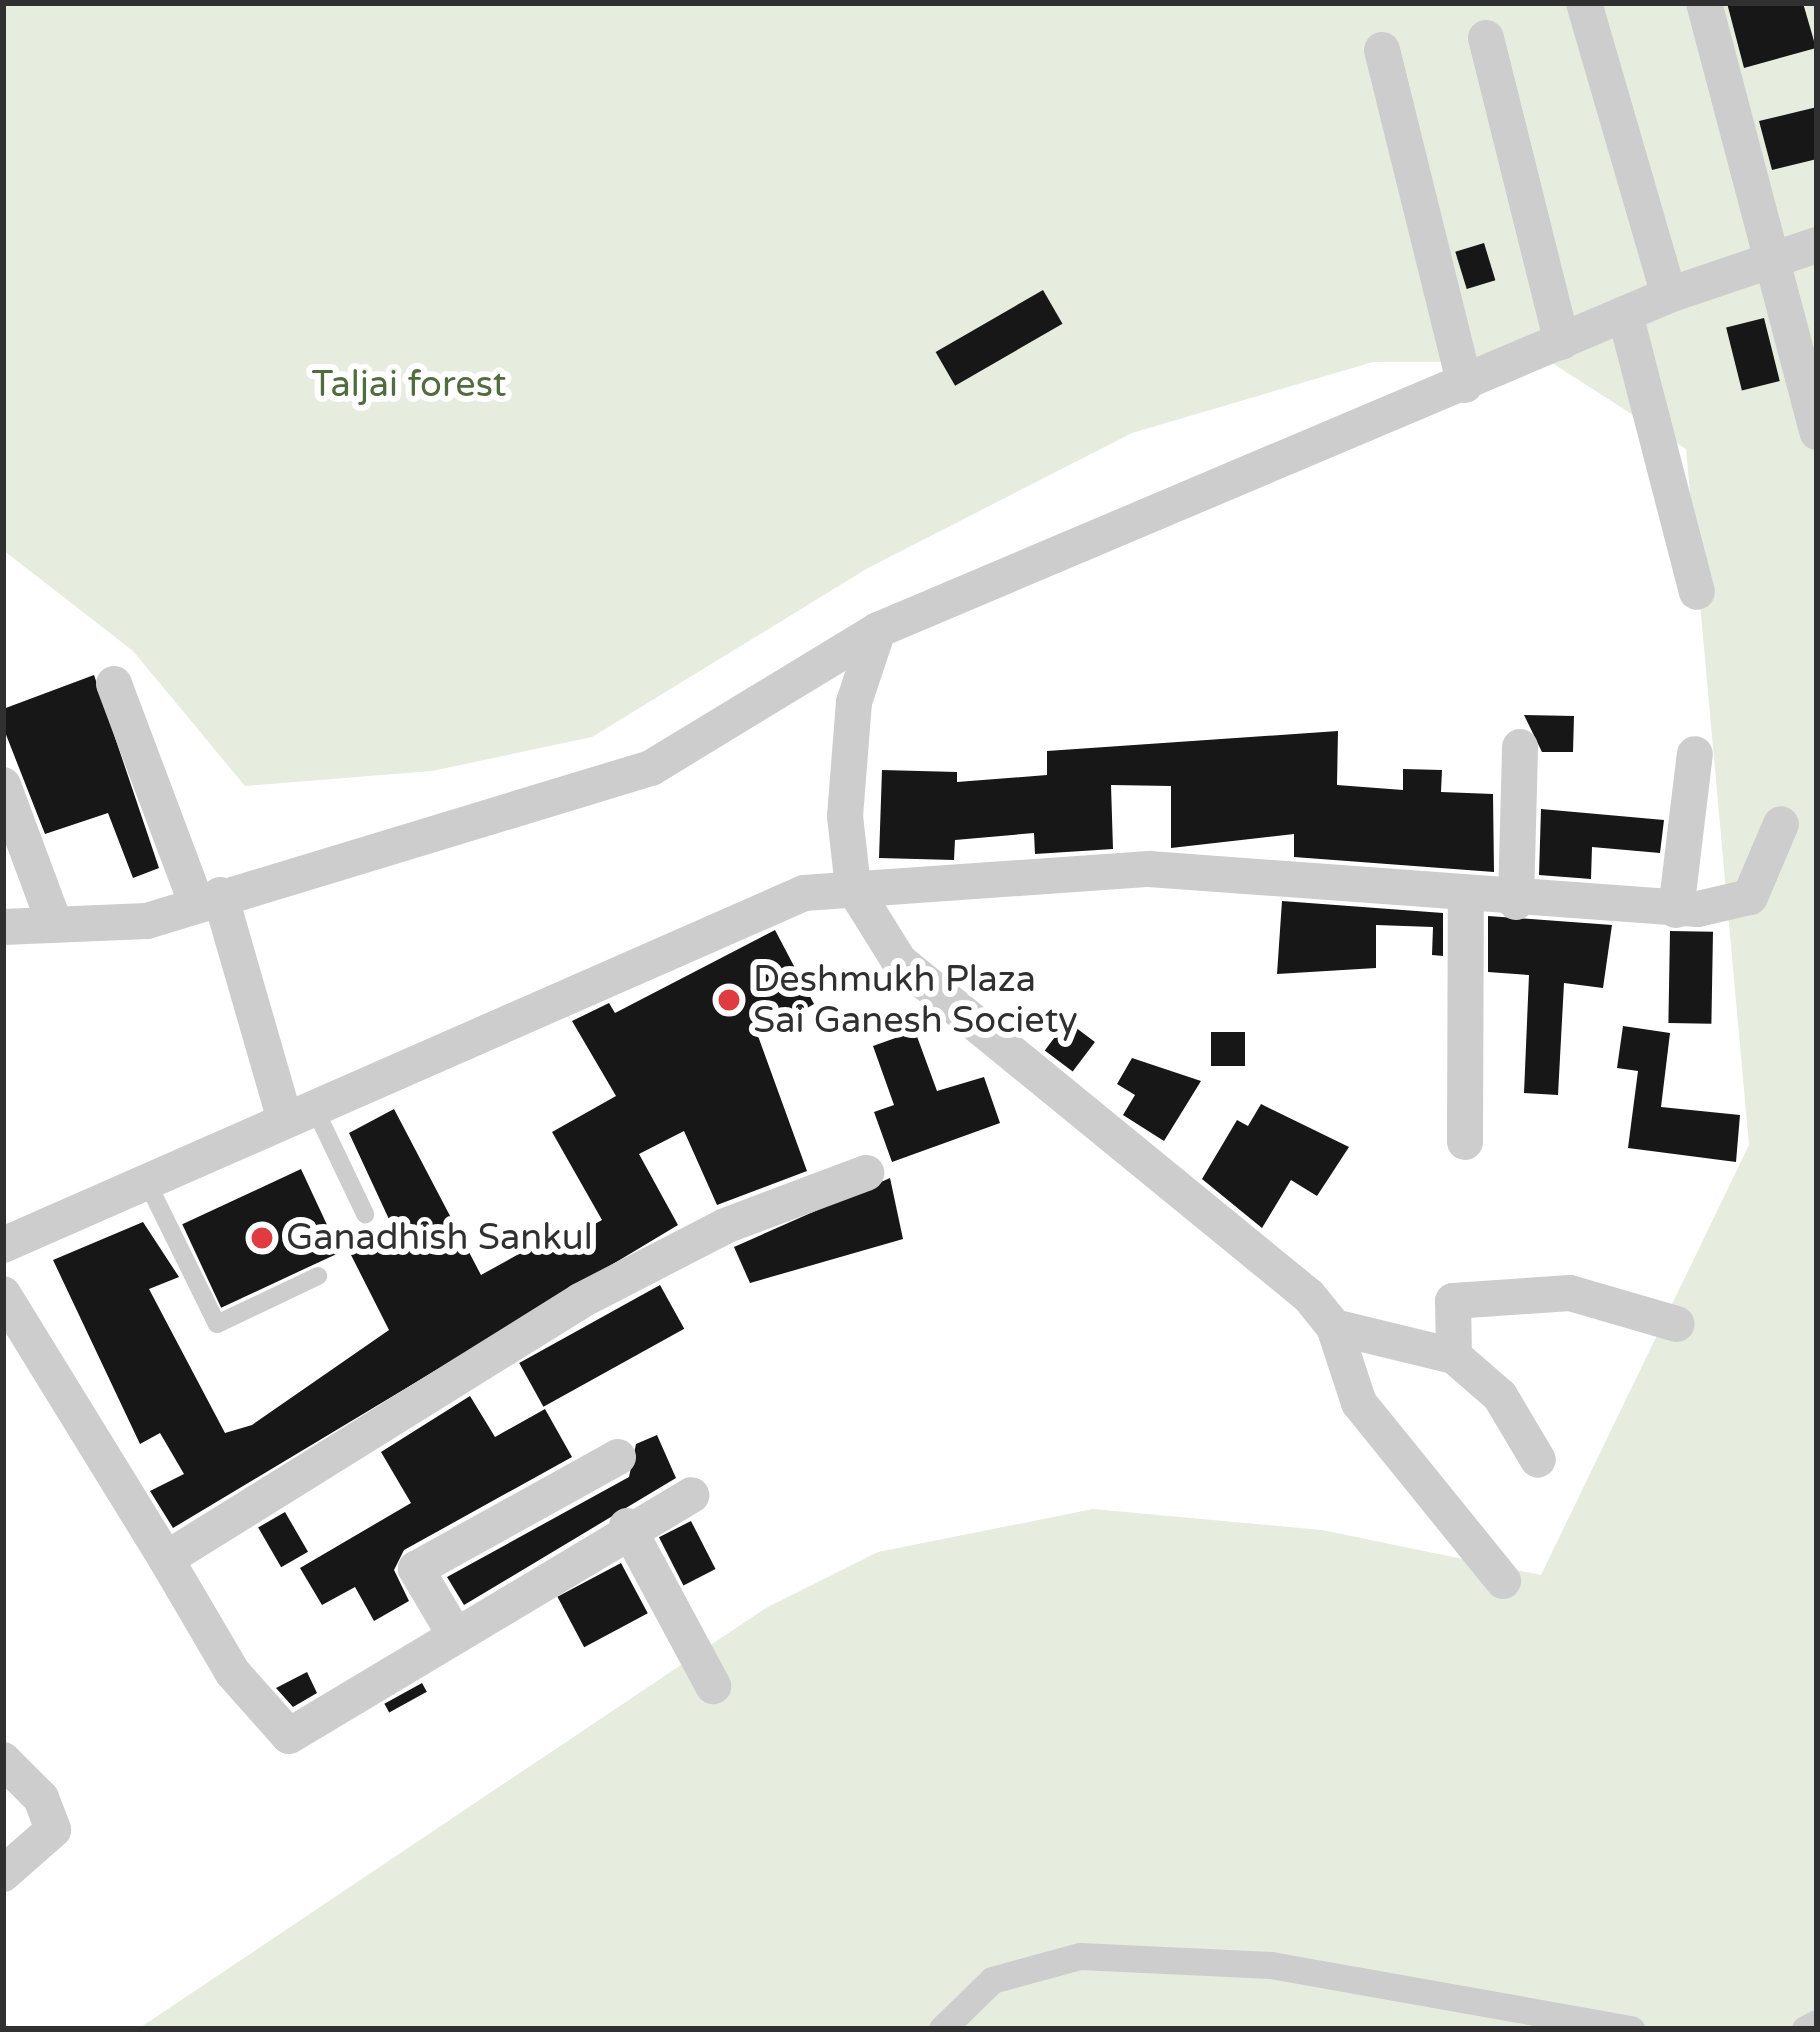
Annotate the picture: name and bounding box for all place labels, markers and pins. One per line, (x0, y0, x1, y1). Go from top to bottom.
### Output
place label: Deshmukh Plaza Sai Ganesh Society (753, 957, 1078, 1042)
marker: Deshmukh Plaza Sai Ganesh Society (716, 987, 742, 1013)
place label: Ganadhish Sankul (286, 1216, 593, 1260)
marker: Ganadhish Sankul (249, 1225, 275, 1251)

